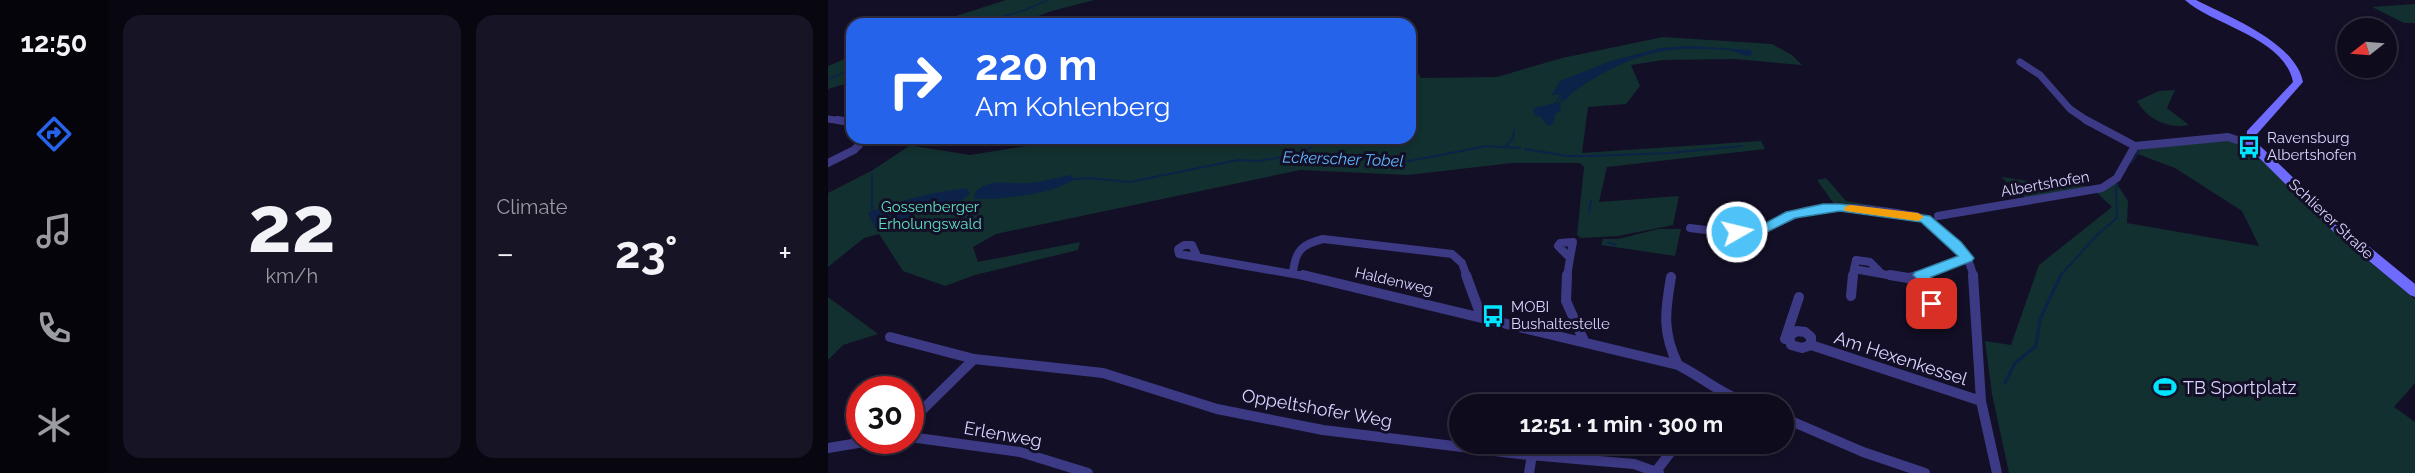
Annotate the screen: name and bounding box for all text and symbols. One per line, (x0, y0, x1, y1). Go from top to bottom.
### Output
north arrow (2337, 18, 2397, 78)
map controls (2337, 18, 2397, 78)
text: 12:50 (21, 27, 87, 58)
text: 220 m (975, 41, 1097, 90)
icon: right (876, 42, 954, 120)
text: Am Kohlenberg (975, 91, 1171, 122)
icon: directions (33, 113, 75, 155)
place label: Ravensburg Albertshofen (2267, 129, 2357, 164)
bus stop icon: Ravensburg Albertshofen (2236, 134, 2262, 160)
water label: Eckerscher Tobel (1282, 147, 1404, 171)
street label: Albertshofen (1999, 167, 2091, 201)
street label: Schlierer Straße (2285, 175, 2377, 263)
text: 22 (248, 179, 336, 270)
text: Climate (497, 195, 568, 219)
park label: Gossenberger Erholungswald (878, 198, 982, 233)
position arrow (1705, 200, 1769, 264)
icon: music (33, 210, 75, 252)
text: 23° (615, 226, 678, 279)
text: − (497, 234, 514, 273)
text: + (778, 234, 792, 273)
street label: Haldenweg (1353, 263, 1435, 299)
text: km/h (265, 264, 318, 288)
pin (1906, 278, 1957, 329)
icon: arrive (1915, 287, 1948, 320)
place label: MOBI Bushaltestelle (1511, 298, 1610, 333)
bus stop icon: MOBI Bushaltestelle (1480, 303, 1506, 329)
icon: phone (33, 307, 75, 349)
street label: Am Hexenkessel (1832, 327, 1970, 389)
sports icon: TB Sportplatz (2152, 374, 2178, 400)
speed limit sign: 30 (846, 376, 924, 454)
place label: TB Sportplatz (2183, 377, 2296, 398)
street label: Oppeltshofer Weg (1240, 384, 1394, 432)
icon: climate (33, 404, 75, 446)
text: 12:51 · 1 min · 300 m (1520, 411, 1723, 437)
street label: Erlenweg (962, 417, 1044, 451)

